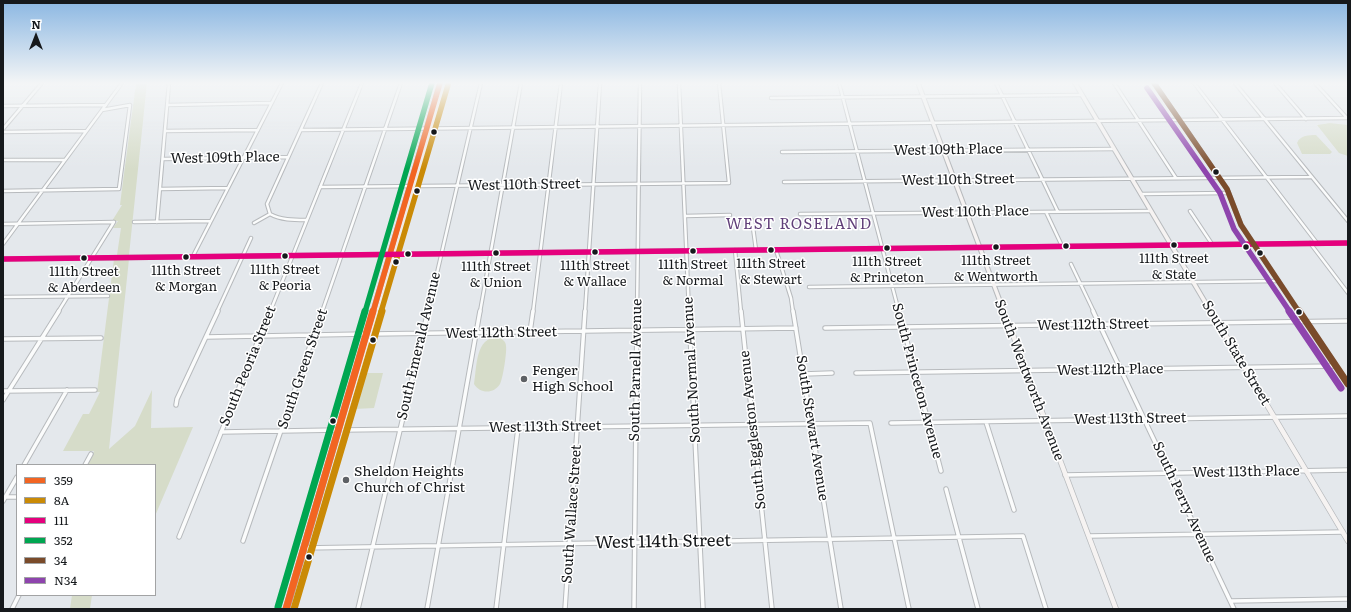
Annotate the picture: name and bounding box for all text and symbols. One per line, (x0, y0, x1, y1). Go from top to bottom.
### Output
north arrow (16, 16, 56, 56)
text: N (31, 16, 41, 32)
unlabelled marker (429, 127, 439, 137)
street label: West 109th Place (893, 141, 1003, 159)
street label: West 109th Place (170, 149, 280, 167)
unlabelled marker (1211, 167, 1221, 177)
street label: West 110th Street (901, 171, 1015, 189)
street label: West 110th Street (467, 176, 581, 194)
unlabelled marker (412, 186, 422, 196)
street label: West 110th Place (921, 203, 1029, 221)
district label: WEST ROSELAND (726, 216, 872, 234)
marker: 111th Street & State (1169, 240, 1179, 250)
unlabelled marker (1061, 241, 1071, 251)
marker: 111th Street & Wentworth (991, 242, 1001, 252)
unlabelled marker (1241, 242, 1251, 252)
marker: 111th Street & Princeton (882, 243, 892, 253)
marker: 111th Street & Stewart (766, 245, 776, 255)
marker: 111th Street & Normal (688, 246, 698, 256)
marker: 111th Street & Wallace (590, 247, 600, 257)
marker: 111th Street & Union (491, 248, 501, 258)
unlabelled marker (1255, 248, 1265, 258)
unlabelled marker (403, 249, 413, 259)
marker: 111th Street & Peoria (280, 251, 290, 261)
place label: 111th Street & State (1139, 251, 1209, 282)
marker: 111th Street & Morgan (181, 252, 191, 262)
marker: 111th Street & Aberdeen (79, 253, 89, 263)
place label: 111th Street & Wentworth (954, 253, 1038, 284)
place label: 111th Street & Princeton (850, 254, 924, 285)
place label: 111th Street & Stewart (736, 256, 806, 287)
unlabelled marker (391, 257, 401, 267)
place label: 111th Street & Normal (658, 257, 728, 288)
place label: 111th Street & Wallace (560, 258, 630, 289)
place label: 111th Street & Union (461, 259, 531, 290)
place label: 111th Street & Peoria (250, 262, 320, 293)
place label: 111th Street & Morgan (151, 263, 221, 294)
place label: 111th Street & Aberdeen (48, 264, 120, 295)
street label: South Emerald Avenue (394, 270, 444, 422)
street label: South Normal Avenue (680, 297, 704, 443)
street label: South Wentworth Avenue (990, 297, 1068, 463)
street label: South Parnell Avenue (626, 298, 646, 442)
street label: South State Street (1198, 298, 1274, 408)
street label: South Princeton Avenue (888, 301, 946, 461)
street label: South Peoria Street (216, 303, 280, 429)
street label: South Green Street (275, 307, 331, 431)
unlabelled marker (1294, 307, 1304, 317)
street label: West 112th Street (1037, 316, 1149, 334)
street label: West 112th Street (445, 324, 557, 342)
unlabelled marker (368, 335, 378, 345)
street label: South Eggleston Avenue (736, 350, 770, 510)
street label: South Stewart Avenue (792, 354, 832, 502)
street label: West 112th Place (1057, 361, 1163, 379)
place label: Fenger High School (532, 363, 613, 396)
marker: Fenger High School (519, 374, 529, 384)
street label: West 113th Street (1074, 410, 1186, 428)
unlabelled marker (328, 416, 338, 426)
street label: West 113th Street (489, 418, 601, 436)
street label: South Perry Avenue (1149, 439, 1219, 565)
street label: South Wallace Street (559, 444, 585, 584)
street label: West 113th Place (1192, 463, 1300, 481)
legend (16, 464, 156, 596)
place label: Sheldon Heights Church of Christ (354, 464, 465, 496)
text: 359 (54, 471, 73, 489)
marker: Sheldon Heights Church of Christ (341, 475, 351, 485)
text: 8A (54, 491, 69, 509)
text: 111 (54, 511, 69, 529)
text: 352 (54, 531, 73, 549)
street label: West 114th Street (595, 531, 731, 553)
text: 34 (54, 551, 67, 569)
unlabelled marker (304, 552, 314, 562)
text: N34 (54, 571, 77, 589)

